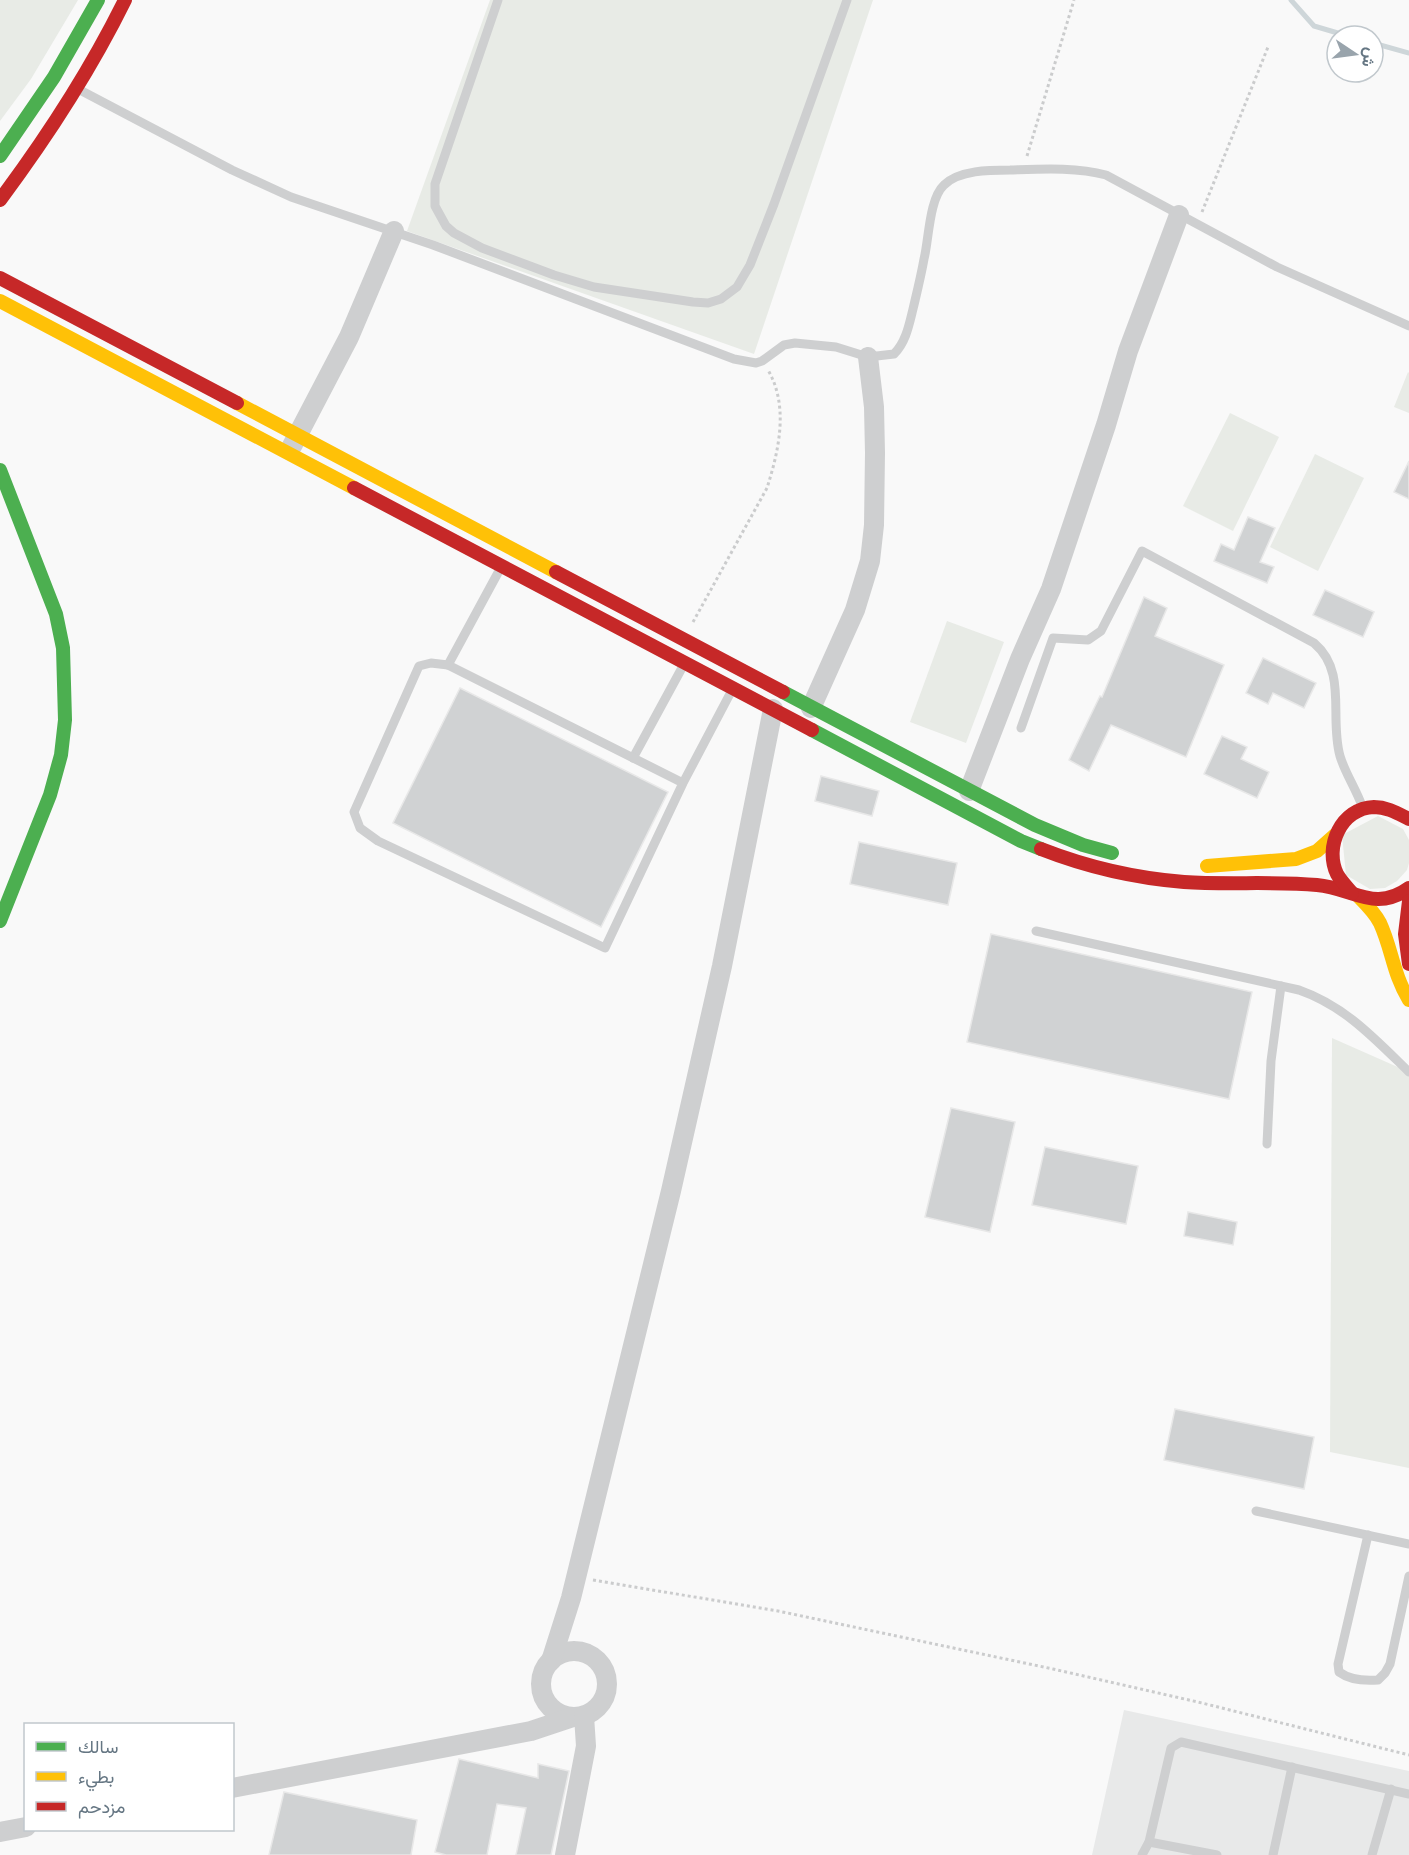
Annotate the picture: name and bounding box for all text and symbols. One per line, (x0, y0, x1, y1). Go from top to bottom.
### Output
north arrow (1325, 24, 1385, 84)
text: ش (1358, 46, 1381, 69)
legend (24, 1723, 234, 1831)
text: سالك (78, 1736, 118, 1758)
text: بطيء (78, 1766, 114, 1792)
text: مزدحم (78, 1796, 125, 1819)

